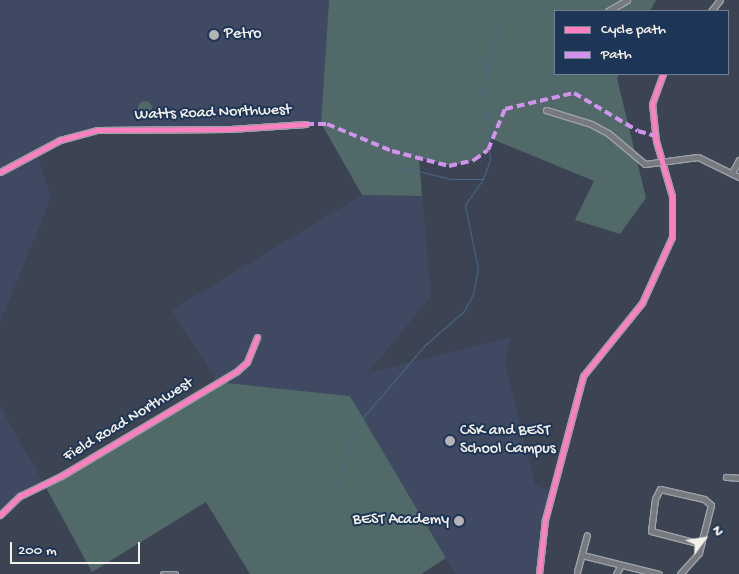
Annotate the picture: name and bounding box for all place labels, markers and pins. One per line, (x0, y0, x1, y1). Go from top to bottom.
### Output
place label: Petro (224, 25, 262, 45)
marker: Petro (208, 29, 220, 41)
place label: CSK and BEST School Campus (460, 422, 556, 460)
marker: CSK and BEST School Campus (444, 435, 456, 447)
place label: BEST Academy (353, 511, 449, 531)
marker: BEST Academy (453, 515, 465, 527)

